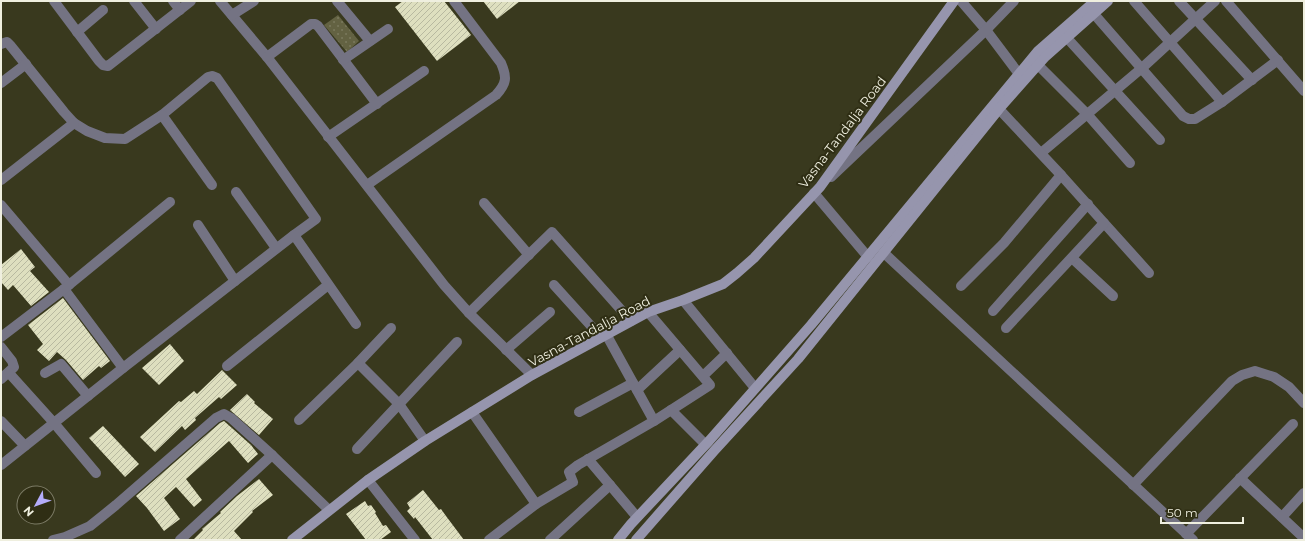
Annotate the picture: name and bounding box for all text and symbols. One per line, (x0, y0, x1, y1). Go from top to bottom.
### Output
street label: Vasna-Tandalja Road (795, 73, 889, 191)
street label: Vasna-Tandalja Road (525, 292, 653, 370)
north arrow (16, 485, 56, 525)
scale bar (1161, 499, 1243, 525)
text: N (20, 504, 37, 520)
text: 50 m (1167, 505, 1198, 520)

